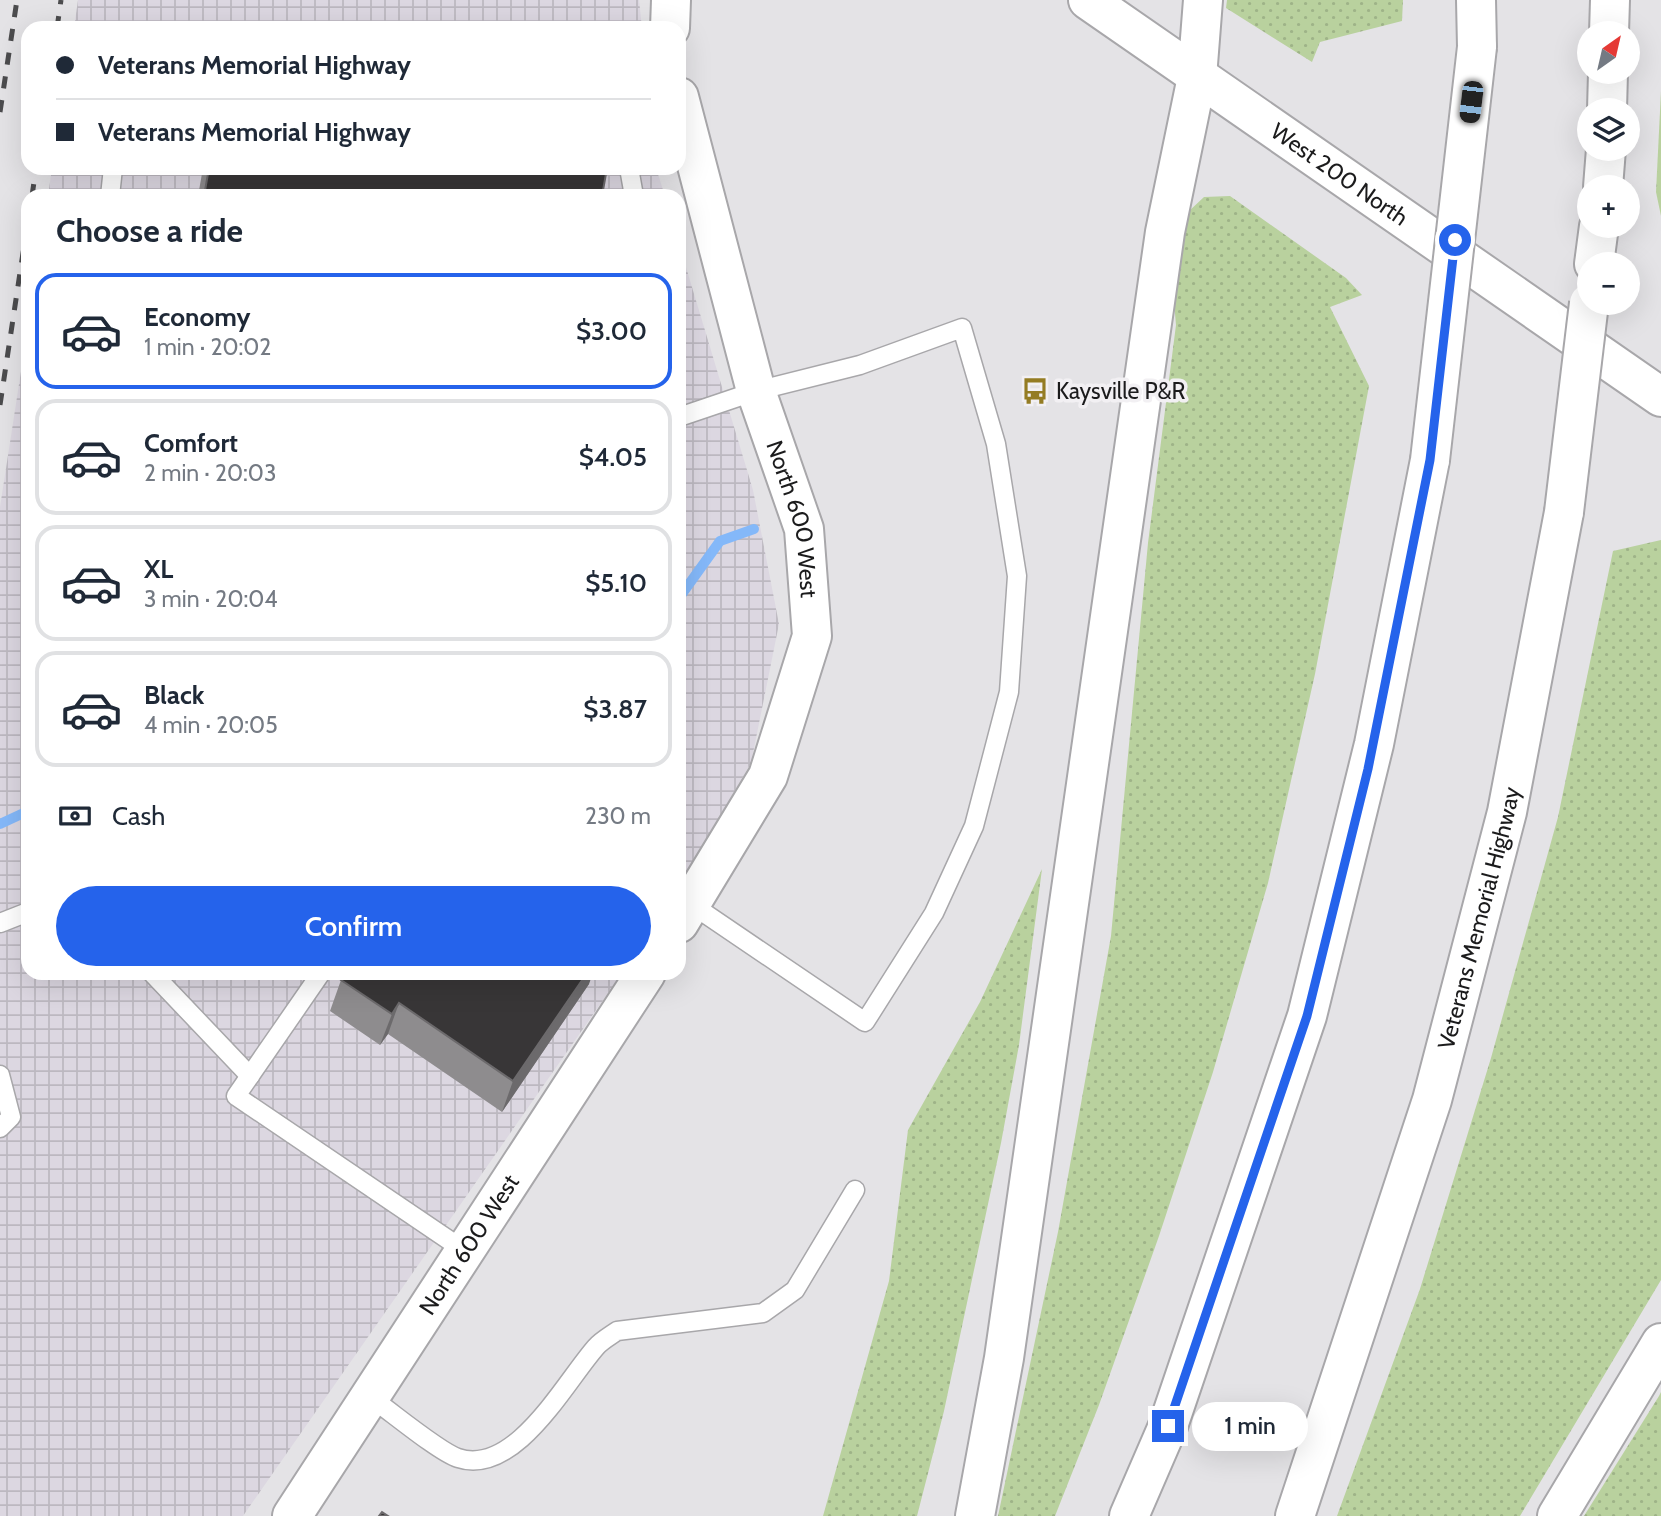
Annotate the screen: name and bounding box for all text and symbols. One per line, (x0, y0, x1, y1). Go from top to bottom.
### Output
north arrow (1577, 21, 1640, 84)
map controls (1577, 21, 1640, 315)
text: Veterans Memorial Highway (98, 49, 411, 81)
car (1459, 80, 1484, 124)
button: layers (1577, 98, 1640, 161)
text: Veterans Memorial Highway (98, 116, 411, 148)
street label: West 200 North (1266, 117, 1413, 231)
button: + (1577, 175, 1640, 238)
text: Choose a ride (56, 211, 243, 250)
route start (1439, 224, 1471, 256)
button: − (1577, 252, 1640, 315)
icon: car (60, 300, 123, 363)
text: Economy (144, 301, 250, 333)
text: $3.00 (576, 315, 647, 347)
text: 1 min · 20:02 (144, 333, 271, 361)
bus stop icon: Kaysville P&R (1020, 376, 1050, 406)
place label: Kaysville P&R (1056, 377, 1186, 405)
icon: car (60, 426, 123, 489)
text: Comfort (144, 427, 238, 459)
street label: North 600 West (760, 437, 823, 599)
text: $4.05 (579, 441, 647, 473)
text: 2 min · 20:03 (144, 459, 276, 487)
icon: car (60, 552, 123, 615)
text: XL (144, 553, 173, 585)
text: $5.10 (585, 567, 647, 599)
text: 3 min · 20:04 (144, 585, 278, 613)
icon: car (60, 678, 123, 741)
text: Black (144, 679, 204, 711)
text: $3.87 (583, 693, 647, 725)
text: 4 min · 20:05 (144, 711, 278, 739)
street label: Veterans Memorial Highway (1432, 784, 1526, 1052)
icon: cash (56, 797, 94, 835)
text: Cash (112, 800, 165, 832)
text: 230 m (585, 802, 651, 830)
button: Confirm (56, 886, 651, 966)
street label: North 600 West (413, 1169, 525, 1320)
callout: 1 min (1192, 1402, 1308, 1450)
route end (1152, 1410, 1184, 1442)
text: 1 min (1224, 1412, 1276, 1440)

